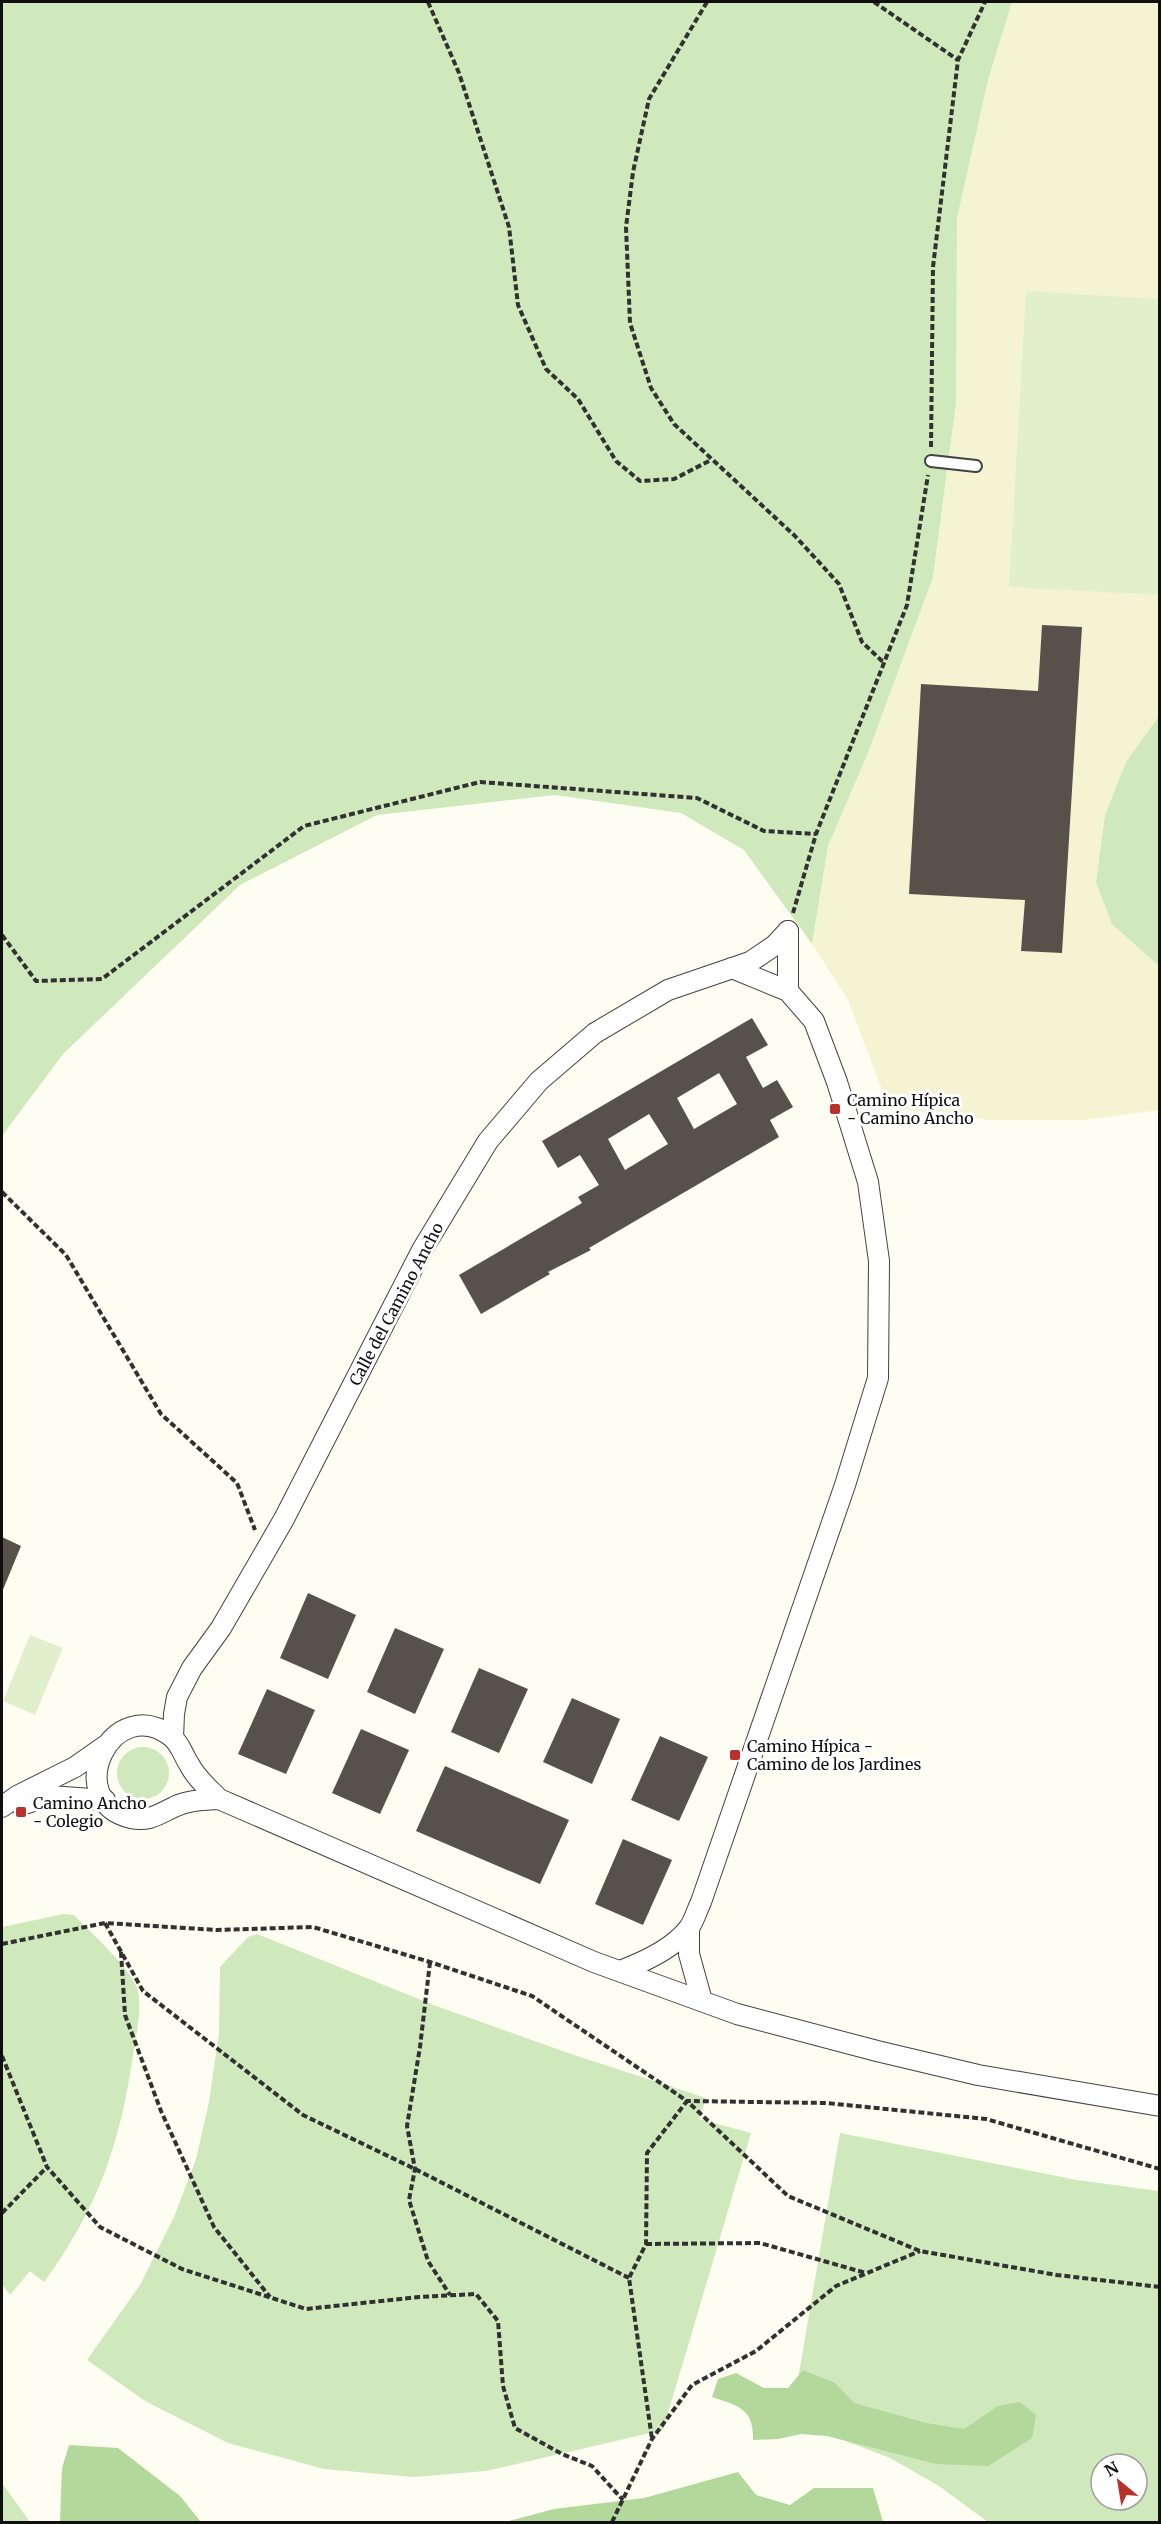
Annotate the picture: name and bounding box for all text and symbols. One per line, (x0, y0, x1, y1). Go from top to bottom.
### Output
place label: Camino Hípica - Camino Ancho (847, 1090, 974, 1128)
marker: Camino Hípica - Camino Ancho (828, 1102, 842, 1116)
street label: Calle del Camino Ancho (345, 1219, 447, 1389)
place label: Camino Hípica - Camino de los Jardines (747, 1736, 921, 1774)
marker: Camino Hípica - Camino de los Jardines (728, 1748, 742, 1762)
place label: Camino Ancho - Colegio (33, 1793, 147, 1831)
marker: Camino Ancho - Colegio (14, 1805, 28, 1819)
north arrow (1089, 2452, 1149, 2512)
text: N (1101, 2457, 1122, 2481)

